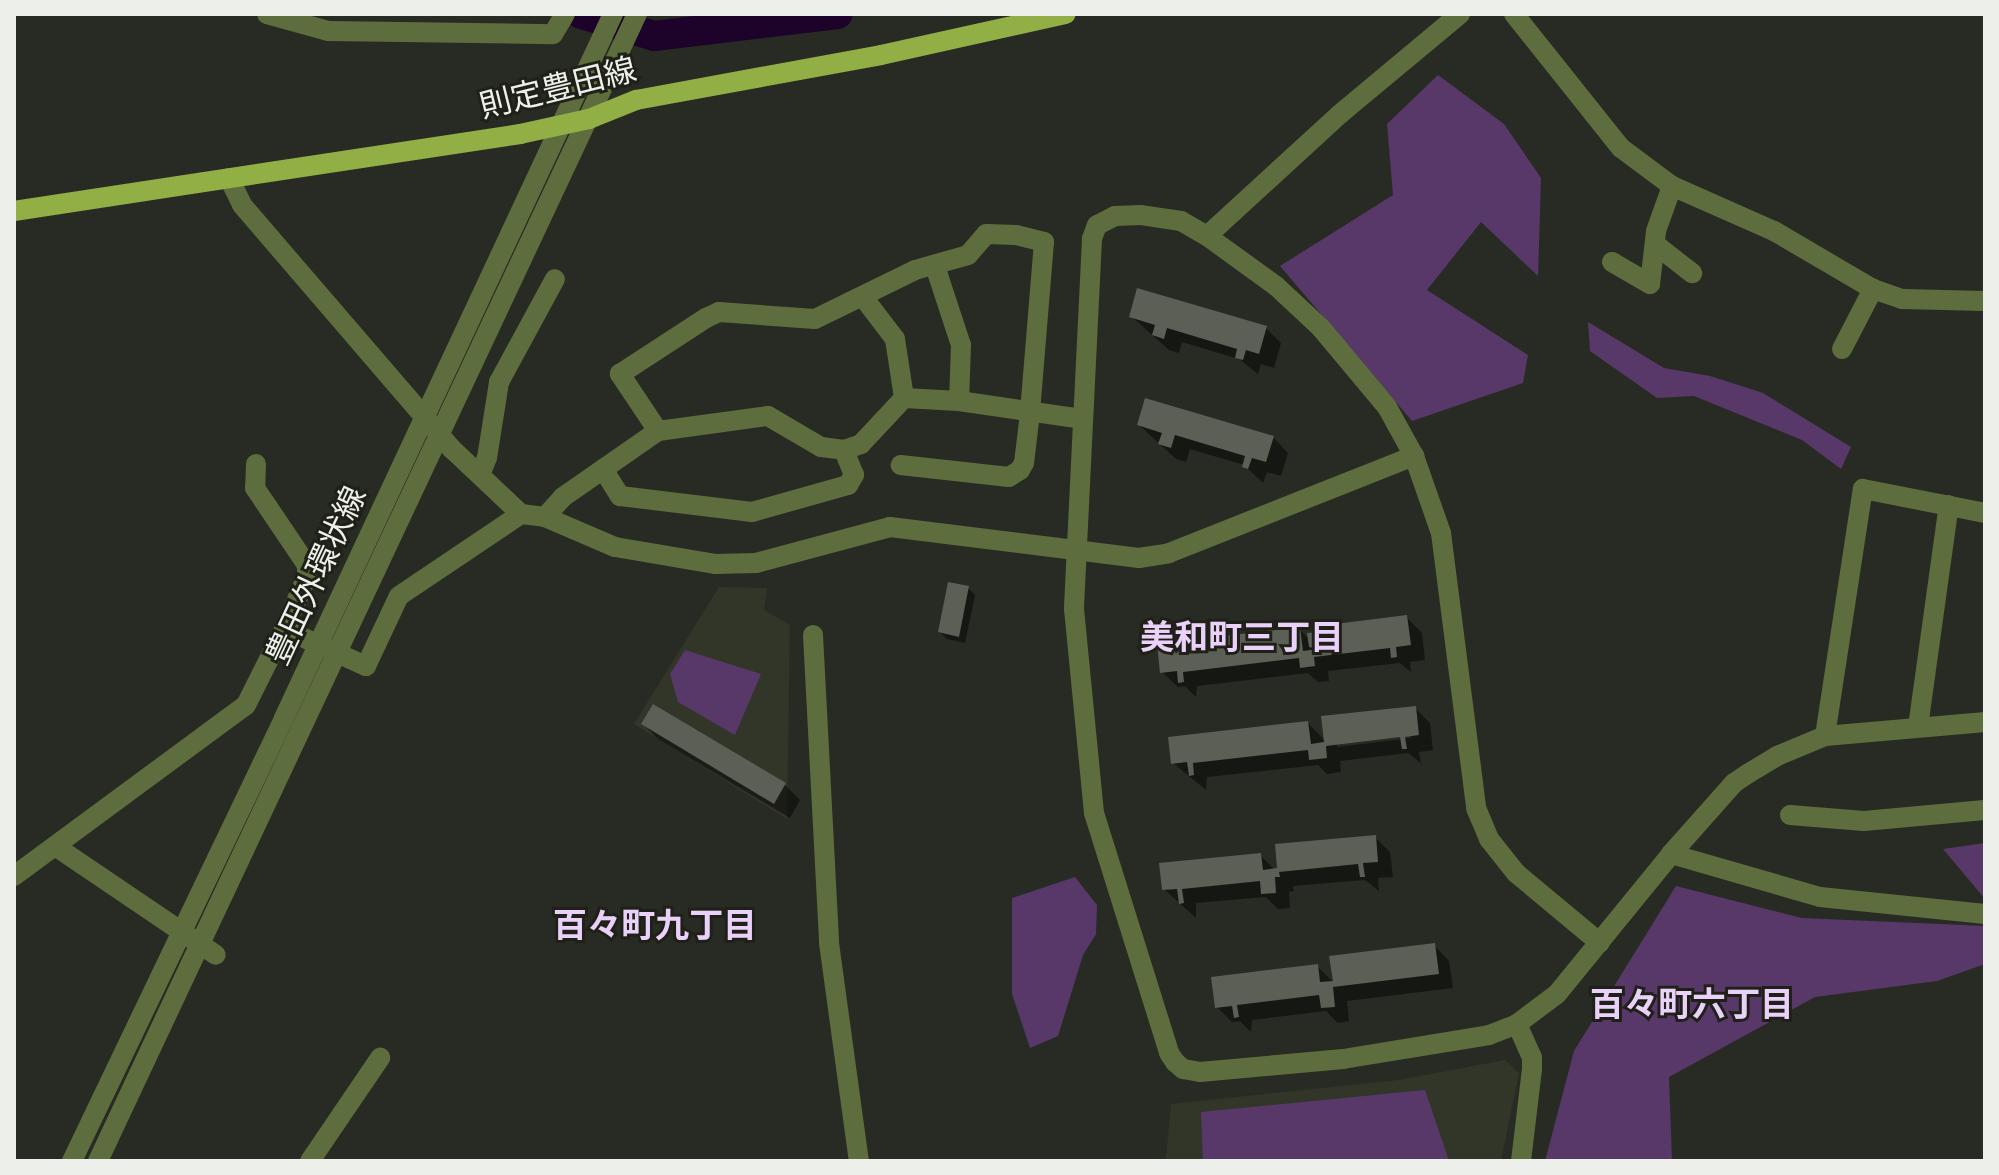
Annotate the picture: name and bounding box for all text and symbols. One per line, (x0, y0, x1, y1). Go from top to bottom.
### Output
street label: 則定豊田線 (476, 51, 640, 127)
street label: 豊田外環状線 (259, 481, 375, 671)
district label: 美和町三丁目 (1140, 620, 1344, 660)
district label: 百々町九丁目 (553, 908, 757, 948)
district label: 百々町六丁目 (1590, 987, 1794, 1027)

